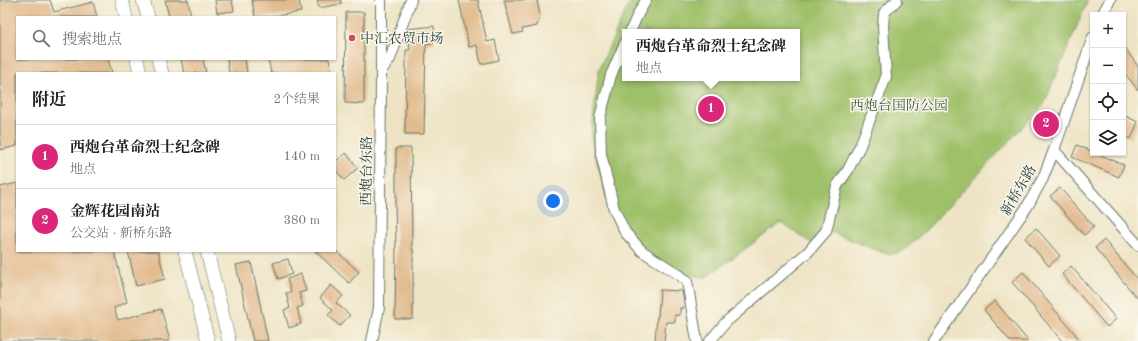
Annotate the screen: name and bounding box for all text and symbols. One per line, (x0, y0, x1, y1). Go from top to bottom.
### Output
map controls (1090, 12, 1126, 156)
button: + (1090, 12, 1126, 48)
search box (16, 16, 336, 60)
icon: search (30, 27, 52, 49)
popup (622, 29, 800, 81)
place label: 中汇农贸市场 (360, 31, 444, 46)
text: 搜索地点 (62, 33, 122, 48)
marker: 中汇农贸市场 (347, 33, 357, 43)
text: 西炮台革命烈士纪念碑 (636, 40, 786, 55)
button: − (1090, 48, 1126, 84)
text: 地点 (636, 62, 662, 75)
button: locate (1090, 84, 1126, 120)
text: 附近 (32, 92, 66, 109)
text: 2个结果 (273, 93, 320, 106)
pin: 1 (698, 94, 724, 124)
park label: 西炮台国防公园 (850, 98, 948, 113)
pin: 2 (1033, 109, 1059, 139)
button: layers (1090, 120, 1126, 156)
street label: 西炮台东路 (358, 136, 375, 206)
text: 西炮台革命烈士纪念碑 (70, 141, 220, 156)
text: 1 (41, 150, 49, 163)
text: 140 m (283, 150, 320, 163)
street label: 新桥东路 (998, 162, 1039, 218)
text: 地点 (70, 163, 96, 176)
your location (543, 191, 563, 211)
text: 金辉花园南站 (70, 205, 160, 220)
text: 2 (41, 214, 49, 227)
text: 380 m (283, 214, 320, 227)
text: 公交站 · 新桥东路 (70, 227, 172, 240)

